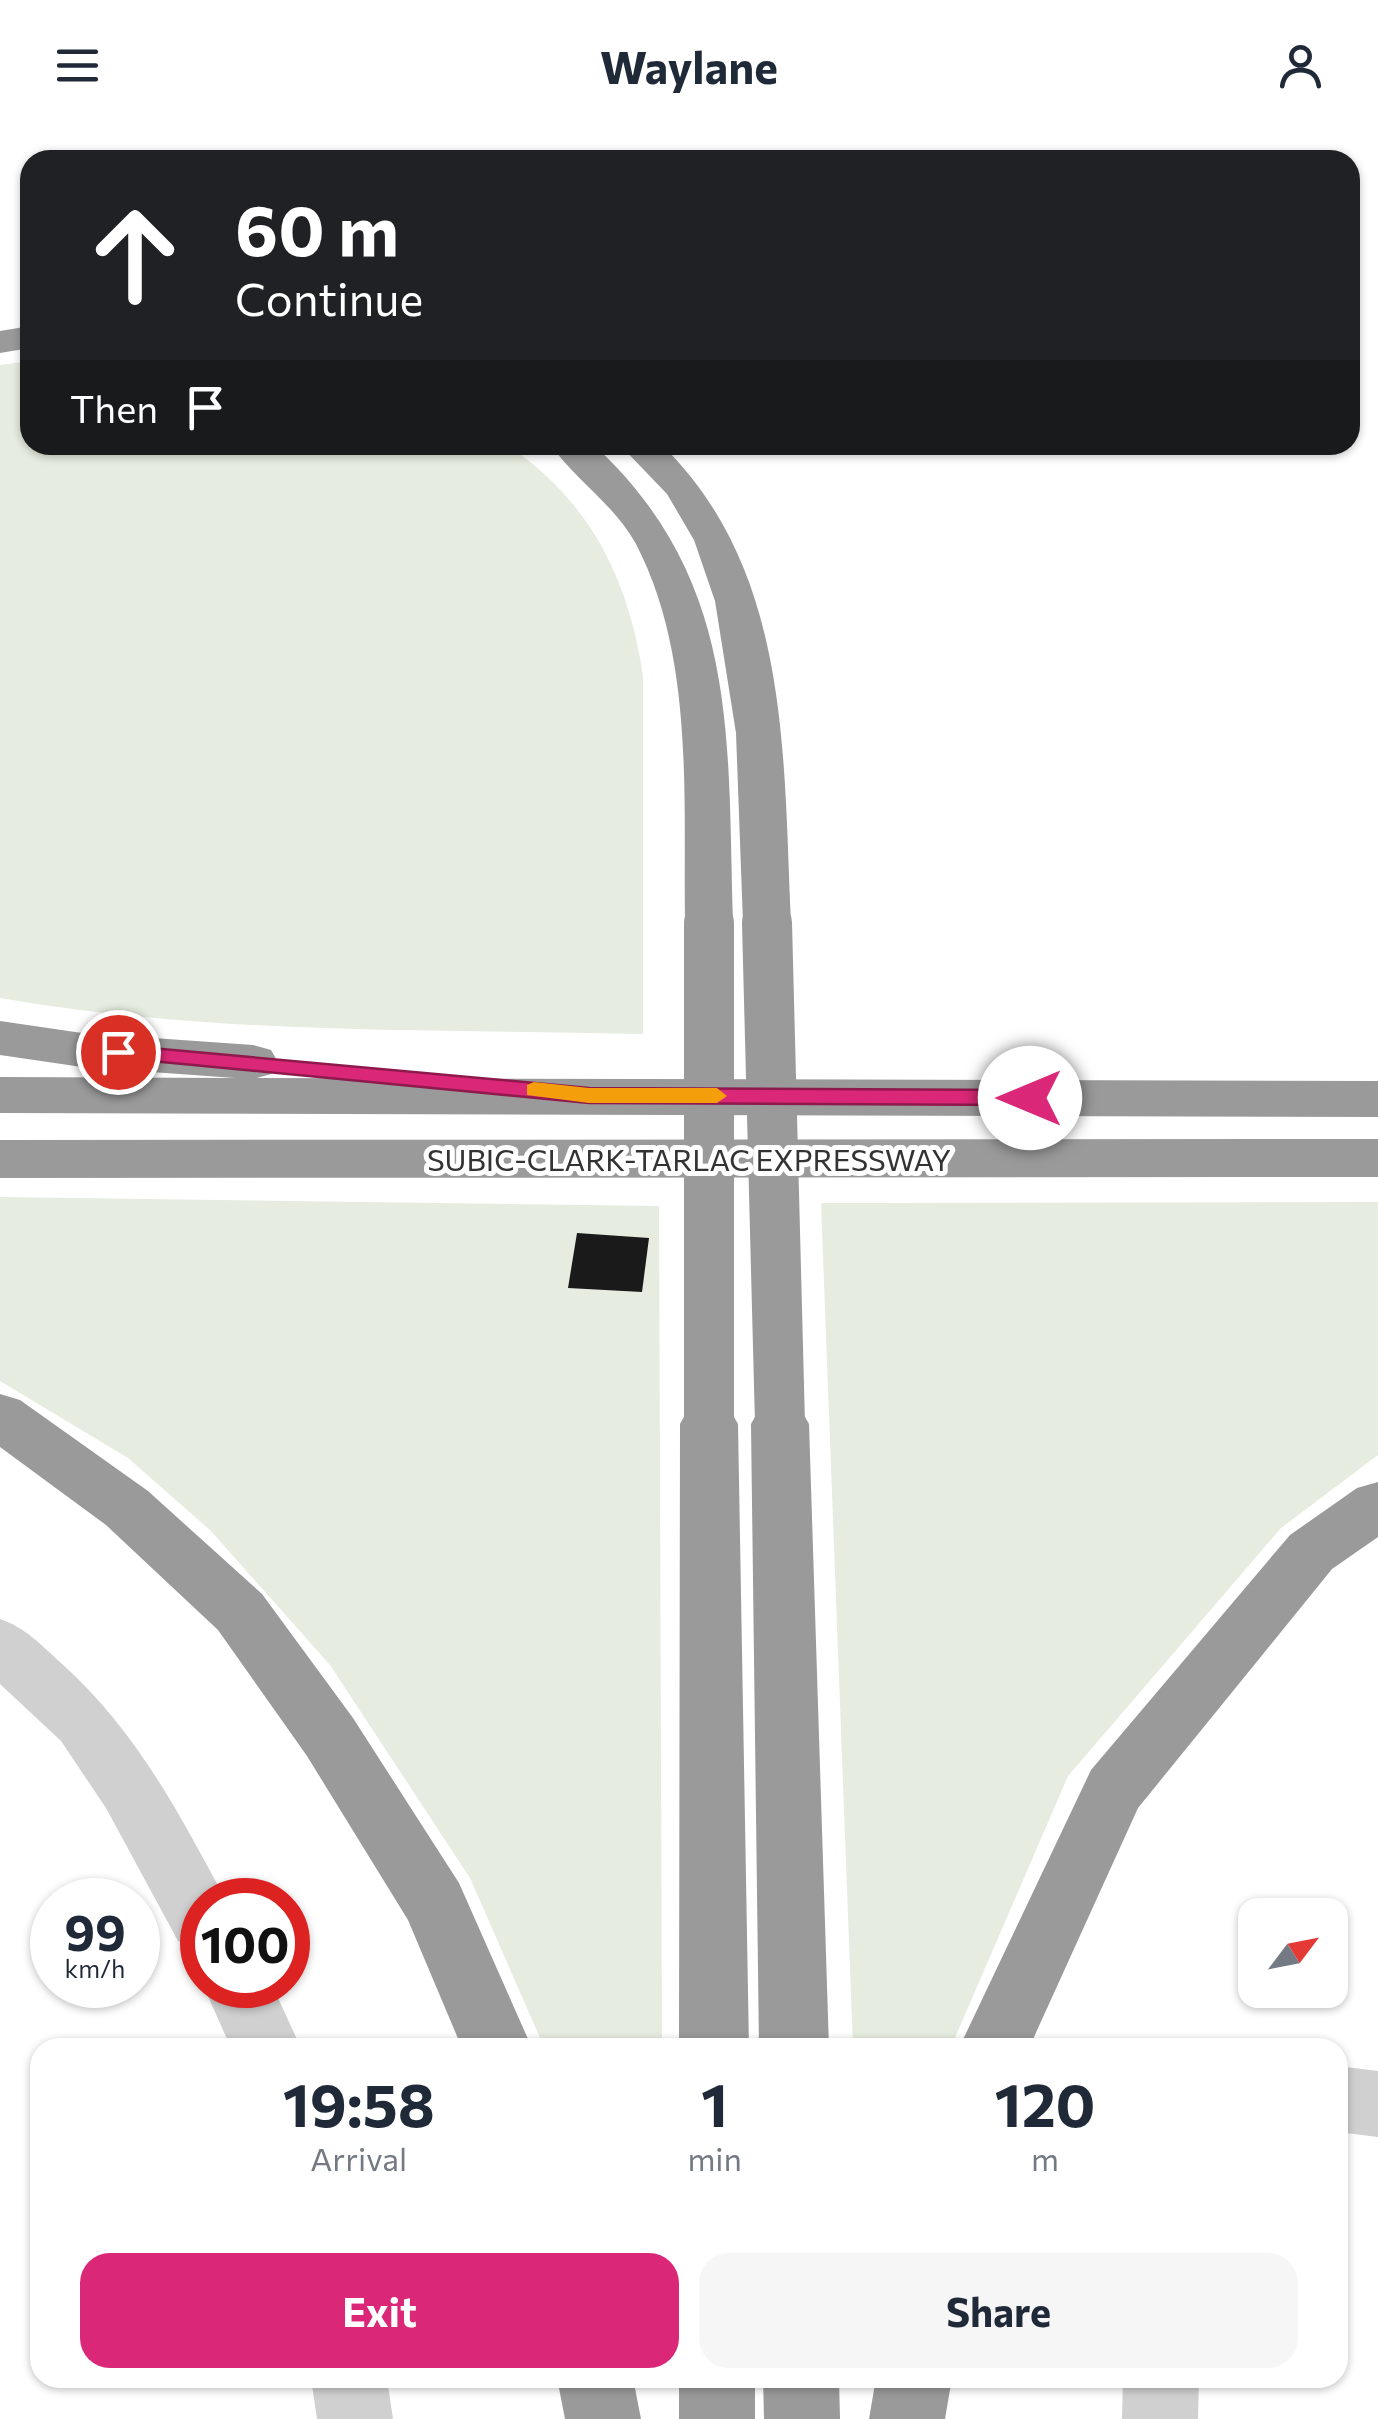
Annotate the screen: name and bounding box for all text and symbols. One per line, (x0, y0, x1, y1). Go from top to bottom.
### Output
icon: menu (50, 38, 105, 93)
text: Waylane (600, 38, 778, 93)
icon: person (1273, 38, 1328, 93)
text: 60 m (235, 185, 399, 270)
icon: ahead (70, 190, 200, 320)
text: Continue (235, 270, 423, 325)
icon: arrive (178, 380, 233, 435)
text: Then (70, 384, 158, 431)
pin (76, 1010, 161, 1095)
icon: arrive (91, 1025, 146, 1080)
position arrow (978, 1046, 1082, 1150)
street label: SUBIC-CLARK-TARLAC EXPRESSWAY (427, 1140, 951, 1177)
speed limit sign: 100 (180, 1878, 310, 2008)
north arrow (1238, 1898, 1348, 2008)
map controls (1238, 1898, 1348, 2008)
text: 99 (64, 1900, 126, 1961)
text: km/h (65, 1953, 125, 1983)
text: 19:58 (283, 2066, 435, 2139)
text: 1 (701, 2066, 728, 2139)
text: 120 (995, 2066, 1095, 2139)
text: Arrival (310, 2138, 407, 2178)
text: min (687, 2138, 742, 2178)
text: m (1031, 2138, 1059, 2178)
button: Exit (80, 2253, 679, 2368)
button: Share (699, 2253, 1298, 2368)

